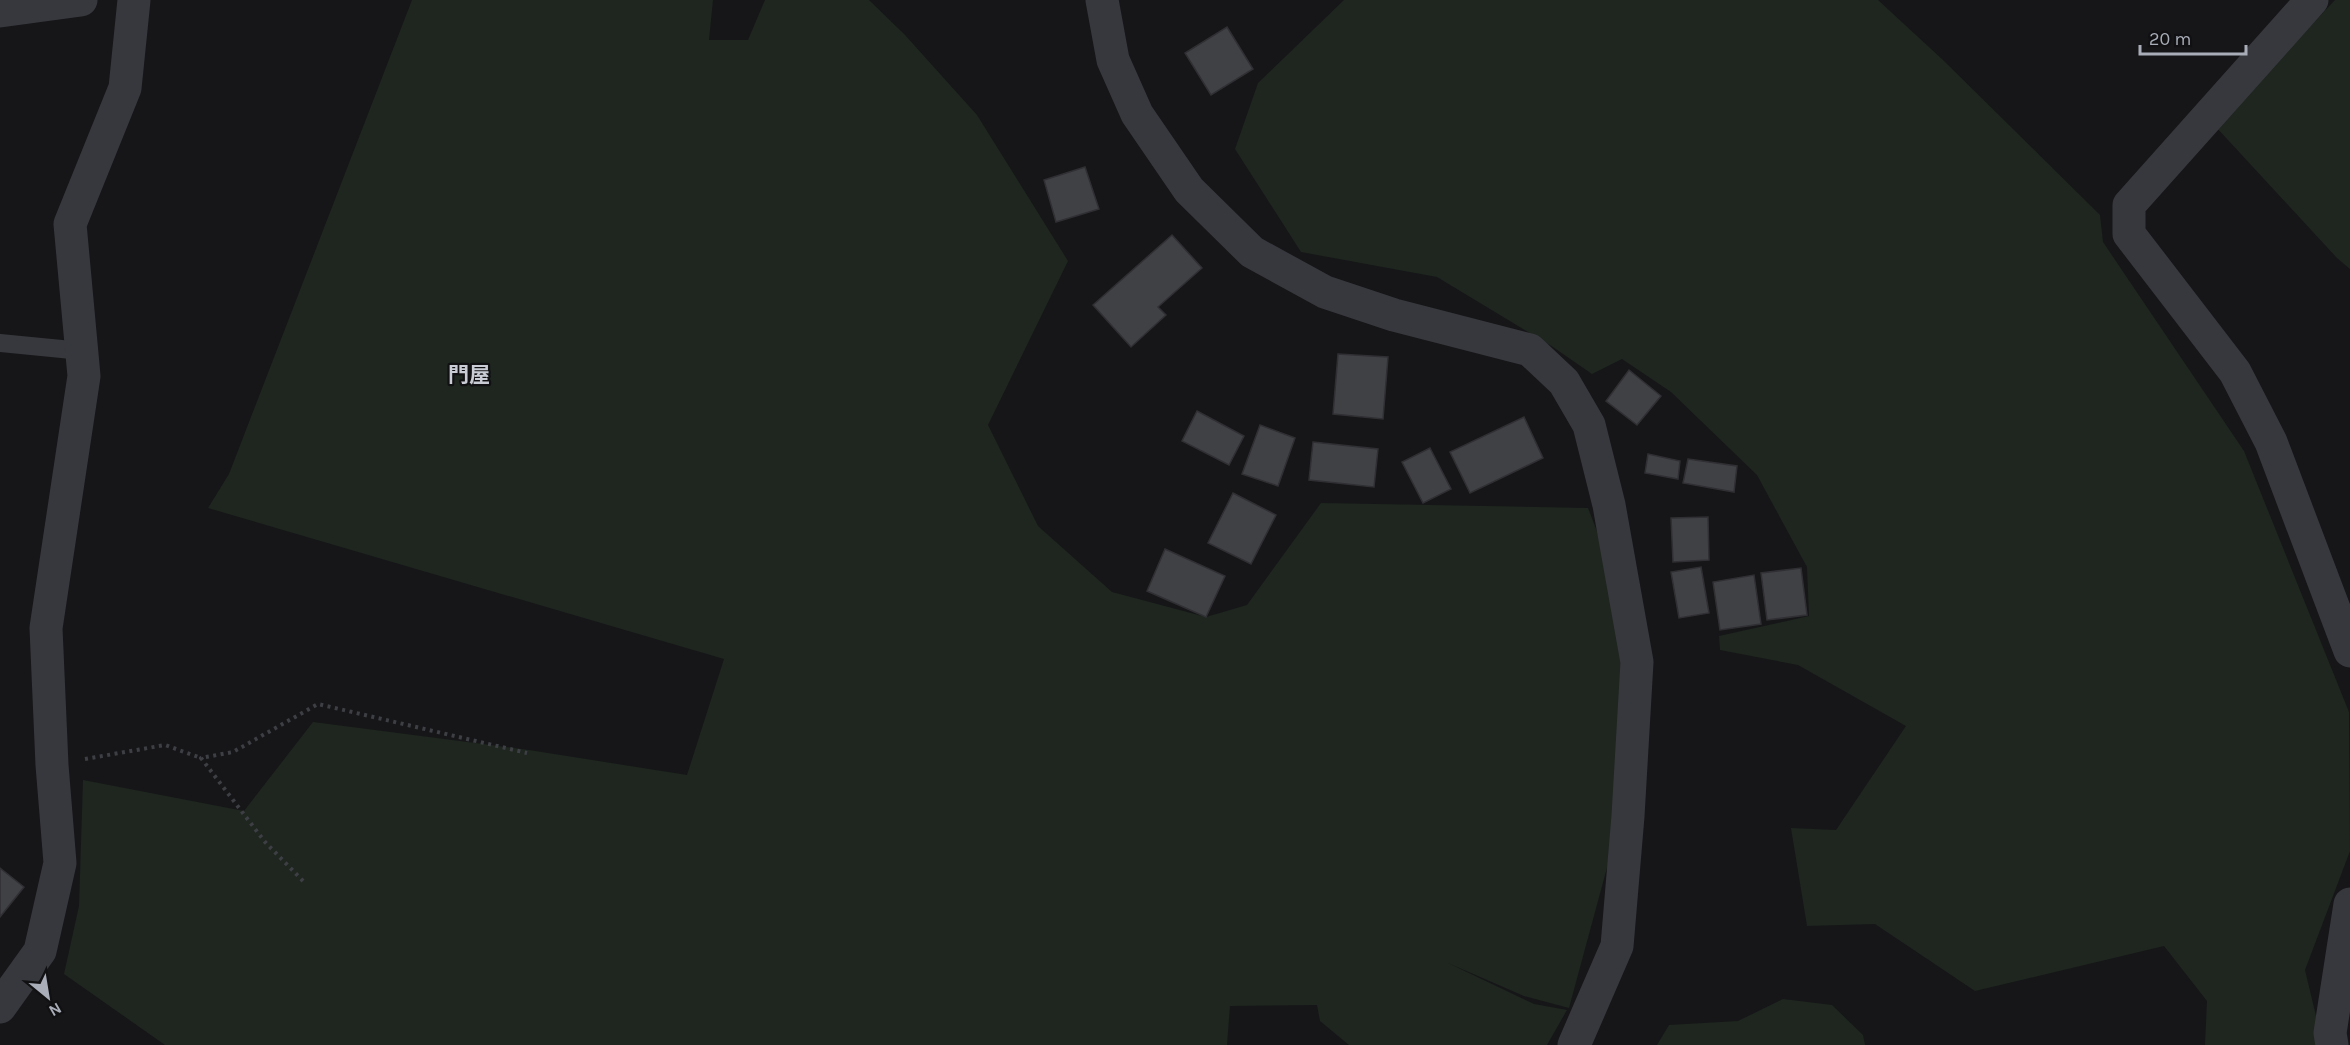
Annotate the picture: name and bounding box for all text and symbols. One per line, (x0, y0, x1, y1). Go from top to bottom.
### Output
scale bar (2140, 18, 2246, 56)
text: 20 m (2149, 28, 2191, 50)
district label: 門屋 (448, 363, 490, 387)
north arrow (18, 967, 78, 1027)
text: N (46, 998, 65, 1021)

